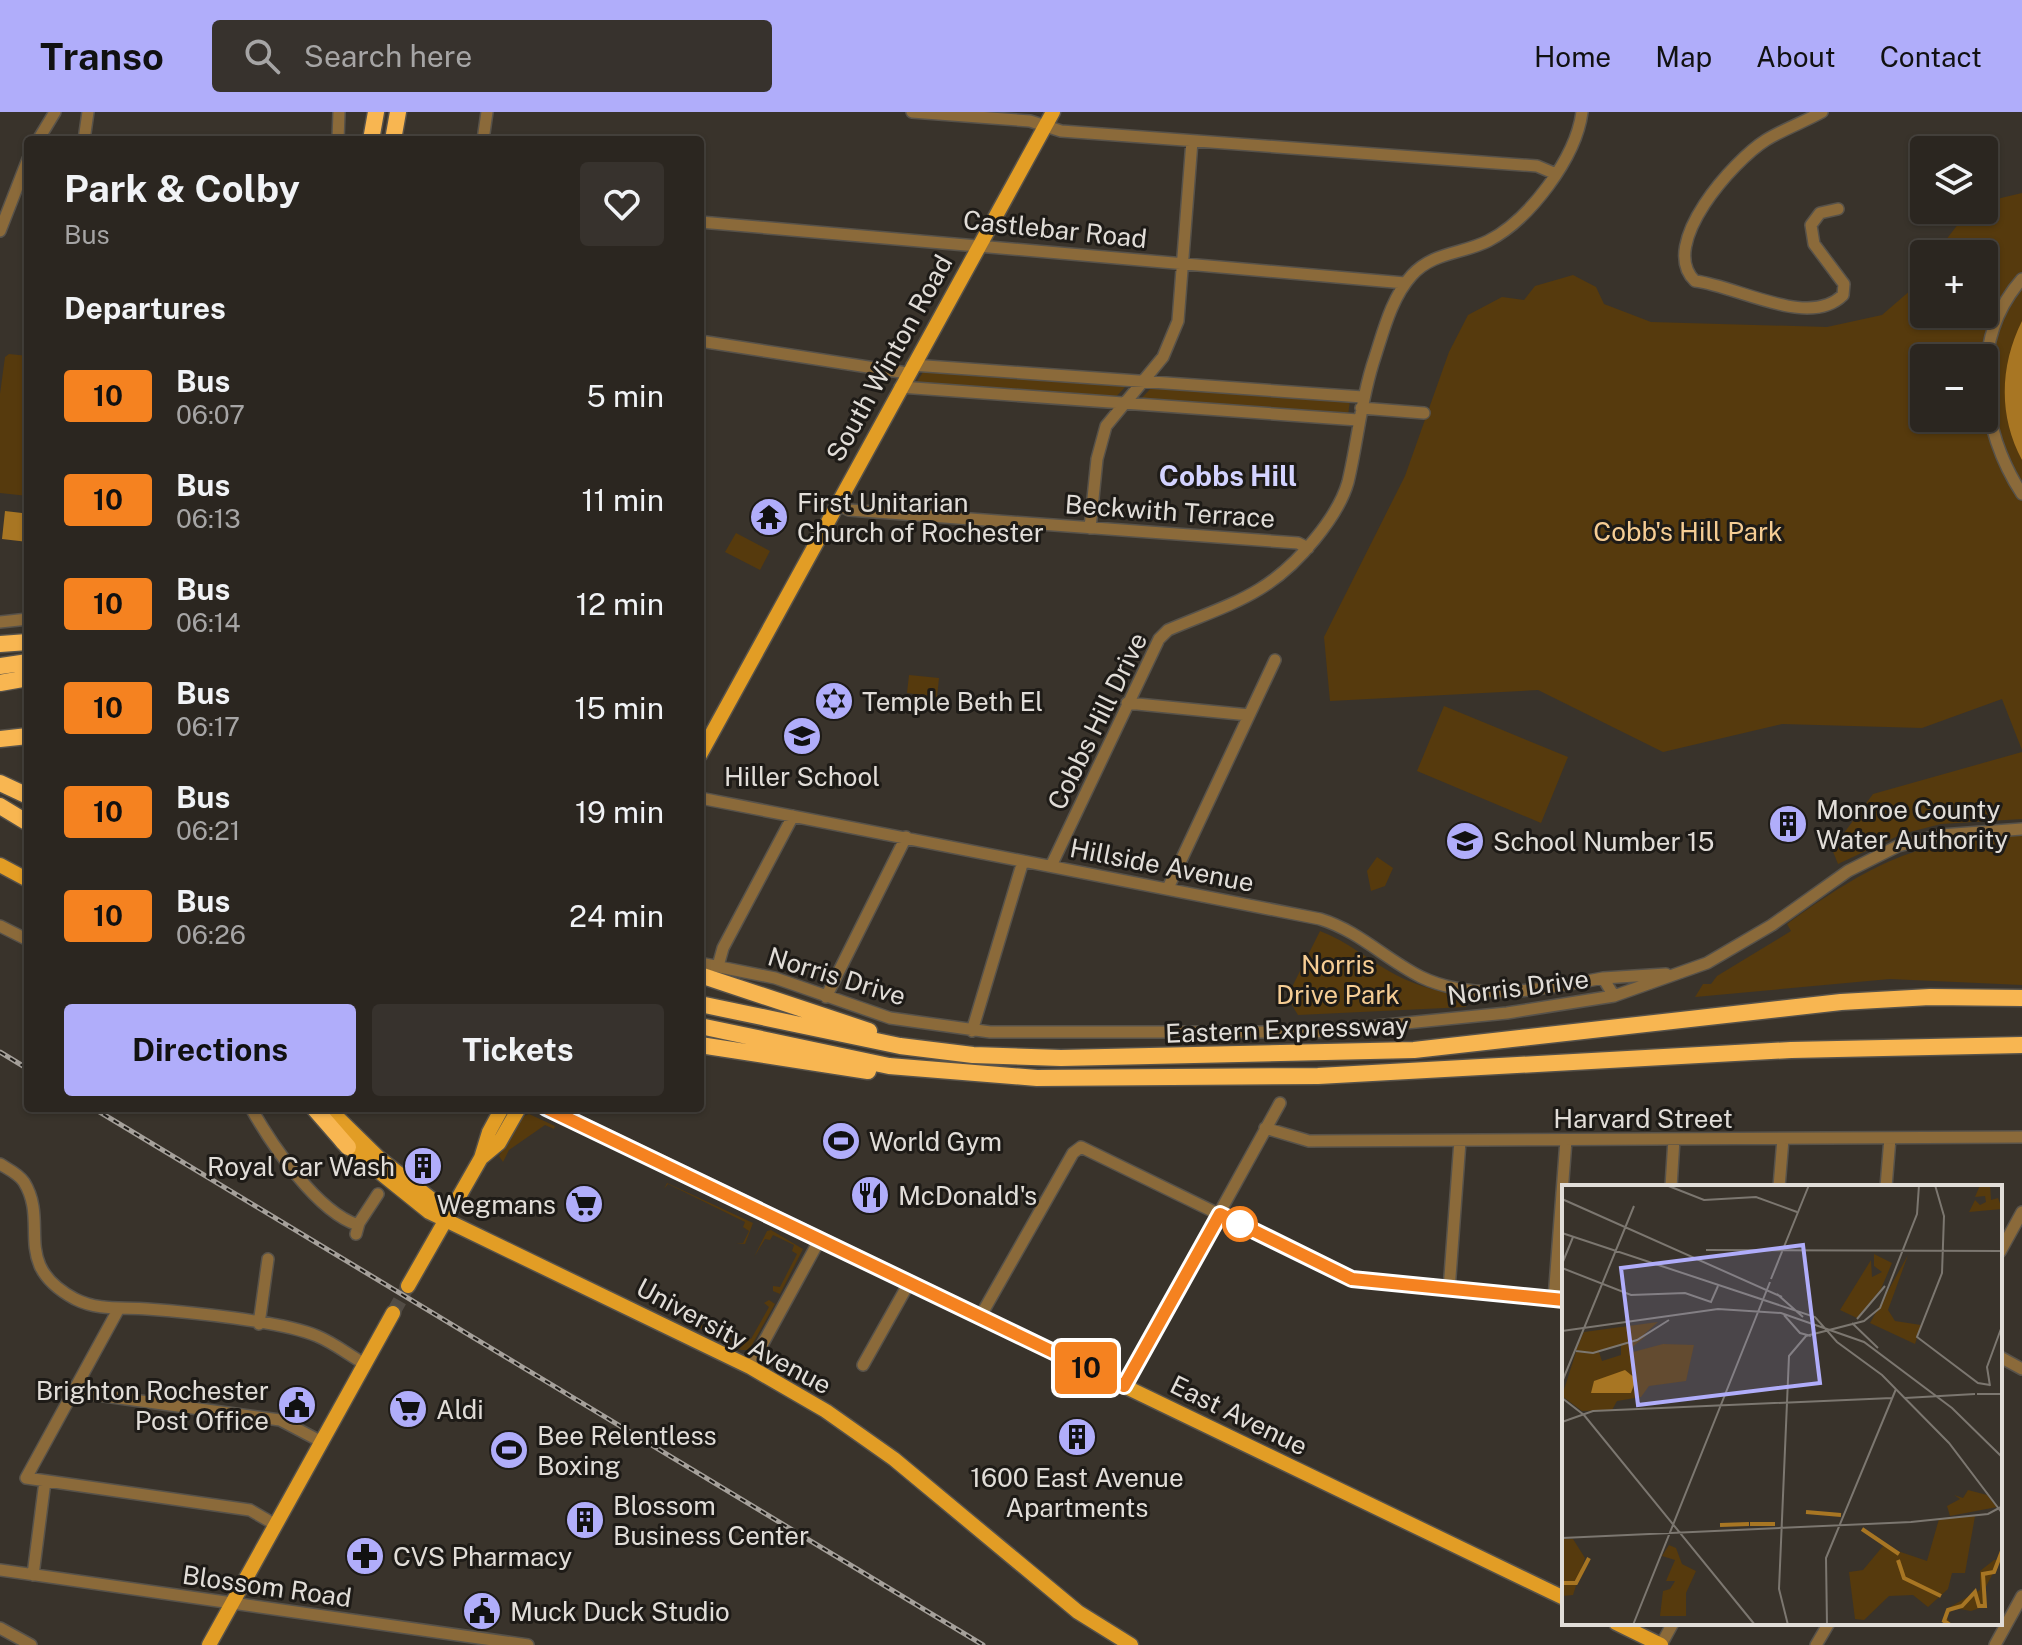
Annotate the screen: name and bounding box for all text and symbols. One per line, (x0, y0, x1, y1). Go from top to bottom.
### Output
search box (212, 20, 772, 92)
text: Transo (40, 34, 164, 79)
icon: search (240, 34, 284, 78)
text: Search here (304, 38, 472, 74)
text: Home (1534, 40, 1611, 73)
text: Map (1655, 40, 1712, 73)
text: About (1756, 40, 1836, 73)
text: Contact (1880, 40, 1982, 73)
map controls (1910, 136, 1998, 432)
button: layers (1910, 136, 1998, 224)
button: heart (580, 162, 664, 246)
text: Park & Colby (64, 166, 300, 211)
street label: Castlebar Road (962, 204, 1148, 254)
text: Bus (64, 219, 110, 250)
button: + (1910, 240, 1998, 328)
street label: South Winton Road (819, 249, 959, 467)
text: Departures (64, 290, 226, 326)
button: − (1910, 344, 1998, 432)
text: Bus (176, 363, 230, 399)
text: 5 min (587, 378, 664, 414)
text: 10 (93, 379, 123, 412)
text: 06:07 (176, 399, 245, 430)
district label: Cobbs Hill (1159, 459, 1297, 492)
text: Bus (176, 467, 230, 503)
text: 11 min (581, 482, 664, 518)
text: 10 (93, 483, 123, 516)
place label: First Unitarian Church of Rochester (797, 487, 1044, 548)
street label: Beckwith Terrace (1064, 488, 1276, 534)
temple icon: First Unitarian Church of Rochester (748, 496, 790, 538)
text: 06:13 (176, 503, 241, 534)
park label: Cobb's Hill Park (1593, 516, 1783, 547)
text: Bus (176, 571, 230, 607)
text: 12 min (576, 586, 664, 622)
text: 10 (93, 587, 123, 620)
text: 06:14 (176, 607, 241, 638)
street label: Cobbs Hill Drive (1041, 627, 1153, 815)
text: Bus (176, 675, 230, 711)
synagogue icon: Temple Beth El (813, 680, 855, 722)
place label: Temple Beth El (862, 686, 1043, 717)
text: 15 min (574, 690, 664, 726)
text: 10 (93, 691, 123, 724)
text: 06:17 (176, 711, 240, 742)
school or university icon: Hiller School (781, 715, 823, 757)
place label: Hiller School (724, 761, 880, 792)
text: Bus (176, 779, 230, 815)
text: 19 min (575, 794, 664, 830)
place label: Monroe County Water Authority (1816, 794, 2008, 855)
text: 10 (93, 795, 123, 828)
building icon: Monroe County Water Authority (1767, 803, 1809, 845)
text: 06:21 (176, 815, 240, 846)
school or university icon: School Number 15 (1444, 820, 1486, 862)
place label: School Number 15 (1493, 826, 1714, 857)
street label: Hillside Avenue (1067, 832, 1257, 898)
text: Bus (176, 883, 230, 919)
text: 24 min (569, 898, 664, 934)
text: 10 (93, 899, 123, 932)
text: 06:26 (176, 919, 246, 950)
street label: Norris Drive (764, 940, 910, 1012)
park label: Norris Drive Park (1276, 949, 1400, 1010)
street label: Norris Drive (1445, 963, 1591, 1011)
button: Directions (64, 1004, 356, 1096)
button: Tickets (372, 1004, 664, 1096)
street label: Eastern Expressway (1165, 1009, 1409, 1049)
street label: Harvard Street (1553, 1103, 1733, 1134)
sports icon: World Gym (820, 1120, 862, 1162)
place label: World Gym (869, 1126, 1002, 1157)
building icon: Royal Car Wash (402, 1145, 444, 1187)
place label: Royal Car Wash (207, 1151, 395, 1182)
restaurant icon: McDonald's (849, 1174, 891, 1216)
place label: McDonald's (898, 1180, 1037, 1211)
supermarket icon: Wegmans (563, 1183, 605, 1225)
inset map (1562, 1185, 2002, 1625)
place label: Wegmans (437, 1189, 556, 1220)
unlabelled marker (1223, 1207, 1257, 1241)
street label: University Avenue (631, 1272, 837, 1400)
line badge: 10 (1050, 1342, 1122, 1394)
text: 10 (1071, 1351, 1101, 1384)
street label: East Avenue (1165, 1368, 1313, 1462)
place label: Brighton Rochester Post Office (36, 1375, 269, 1436)
public building icon: Brighton Rochester Post Office (276, 1384, 318, 1426)
supermarket icon: Aldi (387, 1388, 429, 1430)
place label: Aldi (436, 1394, 484, 1425)
building icon: 1600 East Avenue Apartments (1056, 1416, 1098, 1458)
place label: Bee Relentless Boxing (537, 1420, 717, 1481)
sports icon: Bee Relentless Boxing (488, 1429, 530, 1471)
place label: 1600 East Avenue Apartments (970, 1462, 1184, 1523)
place label: Blossom Business Center (613, 1490, 809, 1551)
building icon: Blossom Business Center (564, 1499, 606, 1541)
pharmacy icon: CVS Pharmacy (344, 1535, 386, 1577)
place label: CVS Pharmacy (393, 1541, 572, 1572)
street label: Blossom Road (180, 1559, 354, 1613)
public building icon: Muck Duck Studio (461, 1590, 503, 1632)
place label: Muck Duck Studio (510, 1596, 730, 1627)

